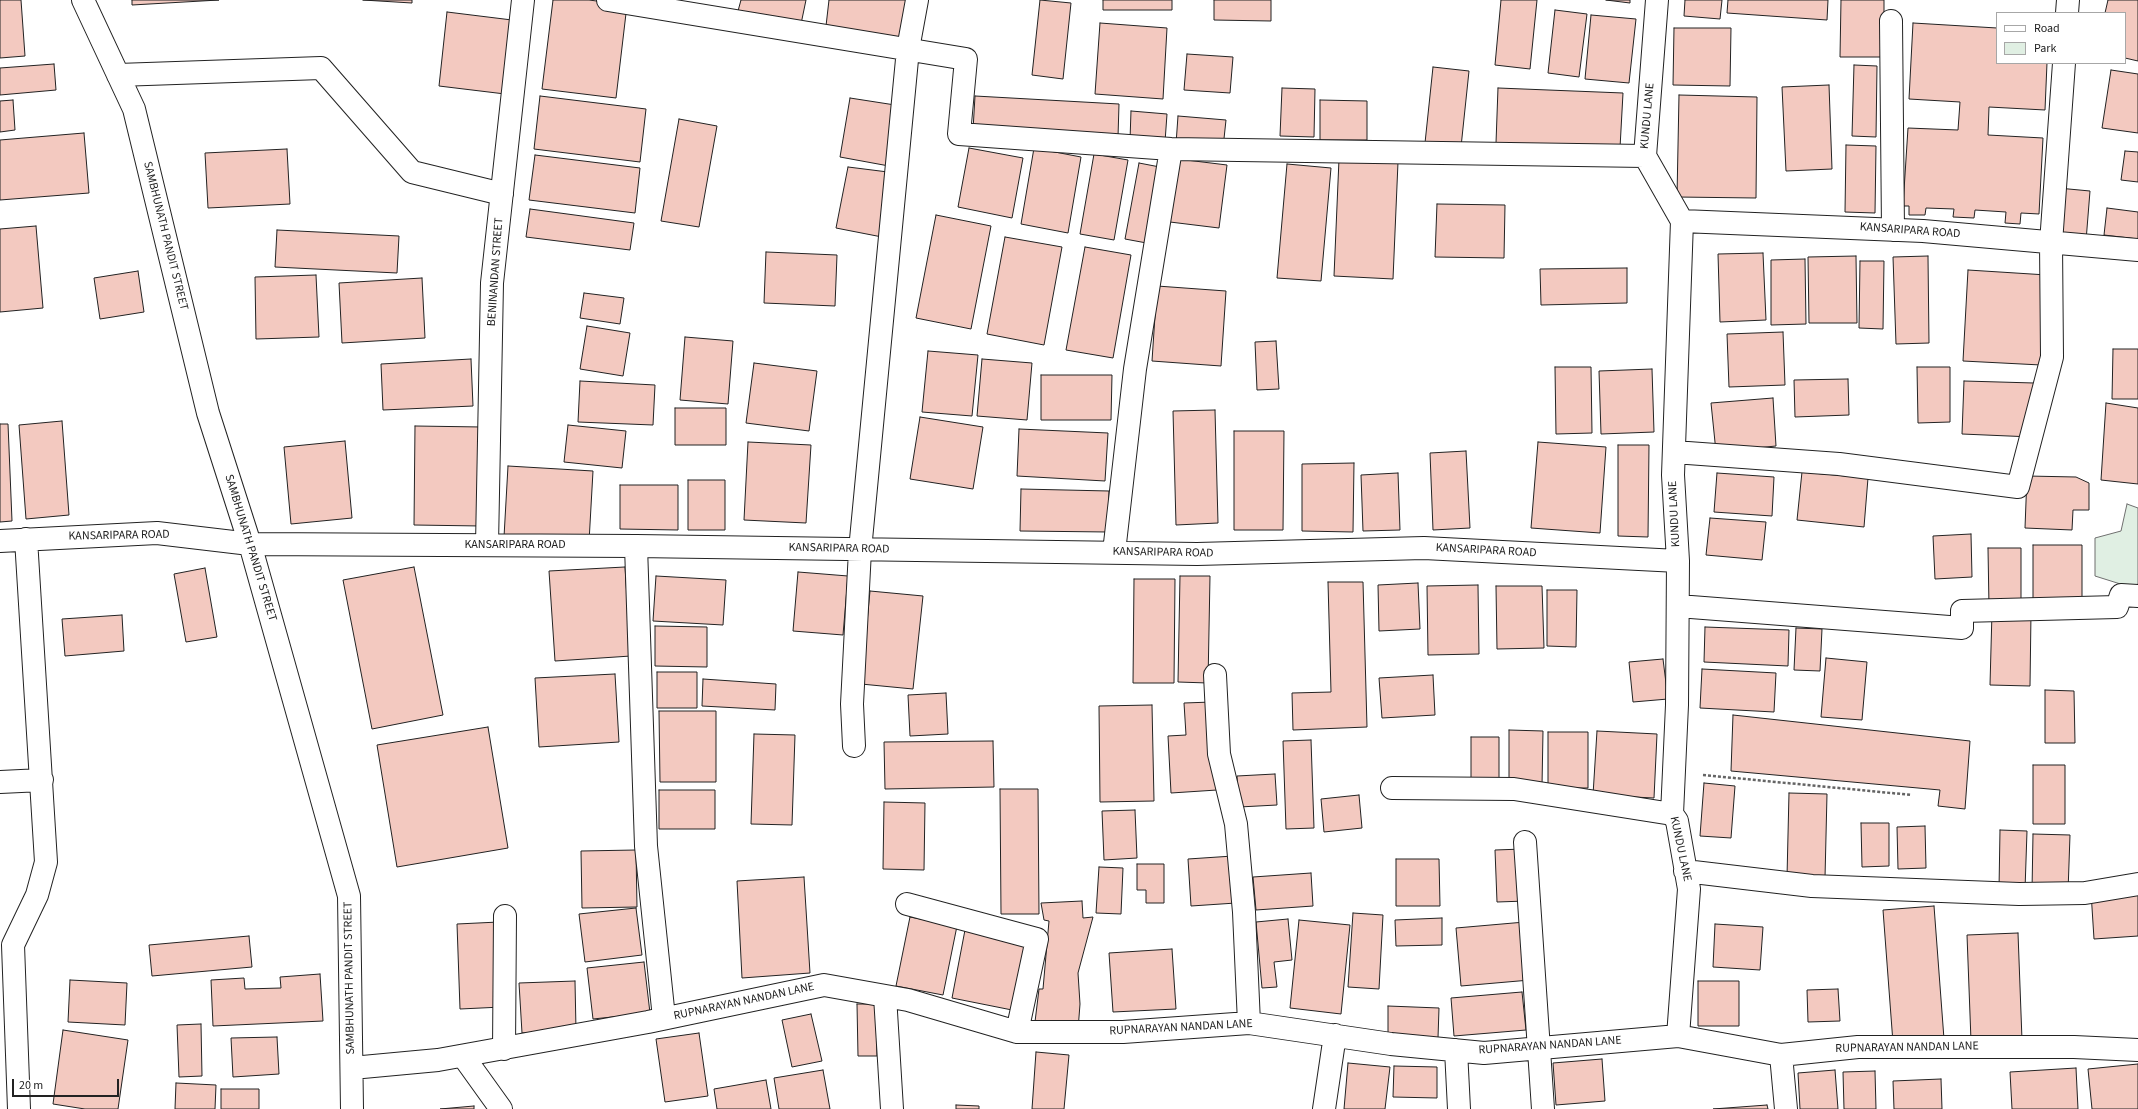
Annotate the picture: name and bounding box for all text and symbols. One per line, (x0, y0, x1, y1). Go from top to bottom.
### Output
legend (1996, 12, 2126, 64)
text: Road (2034, 20, 2060, 37)
text: Park (2034, 40, 2056, 57)
street label: KUNDU LANE (1638, 82, 1658, 150)
street label: SAMBHUNATH PANDIT STREET (140, 160, 190, 312)
street label: BENINANDAN STREET (485, 217, 507, 327)
street label: KANSARIPARA ROAD (1859, 220, 1961, 242)
street label: SAMBHUNATH PANDIT STREET (221, 473, 279, 623)
street label: KUNDU LANE (1666, 481, 1684, 547)
street label: KANSARIPARA ROAD (68, 528, 170, 544)
street label: KANSARIPARA ROAD (464, 538, 566, 552)
street label: KANSARIPARA ROAD (788, 541, 890, 557)
street label: KANSARIPARA ROAD (1435, 541, 1537, 561)
street label: KANSARIPARA ROAD (1112, 545, 1214, 561)
street label: KUNDU LANE (1666, 815, 1694, 883)
street label: SAMBHUNATH PANDIT STREET (341, 901, 359, 1055)
street label: RUPNARAYAN NANDAN LANE (672, 980, 816, 1024)
street label: RUPNARAYAN NANDAN LANE (1109, 1017, 1253, 1039)
street label: RUPNARAYAN NANDAN LANE (1478, 1034, 1622, 1058)
street label: RUPNARAYAN NANDAN LANE (1835, 1040, 1979, 1056)
scale bar (14, 1071, 121, 1097)
text: 20 m (19, 1077, 43, 1094)

